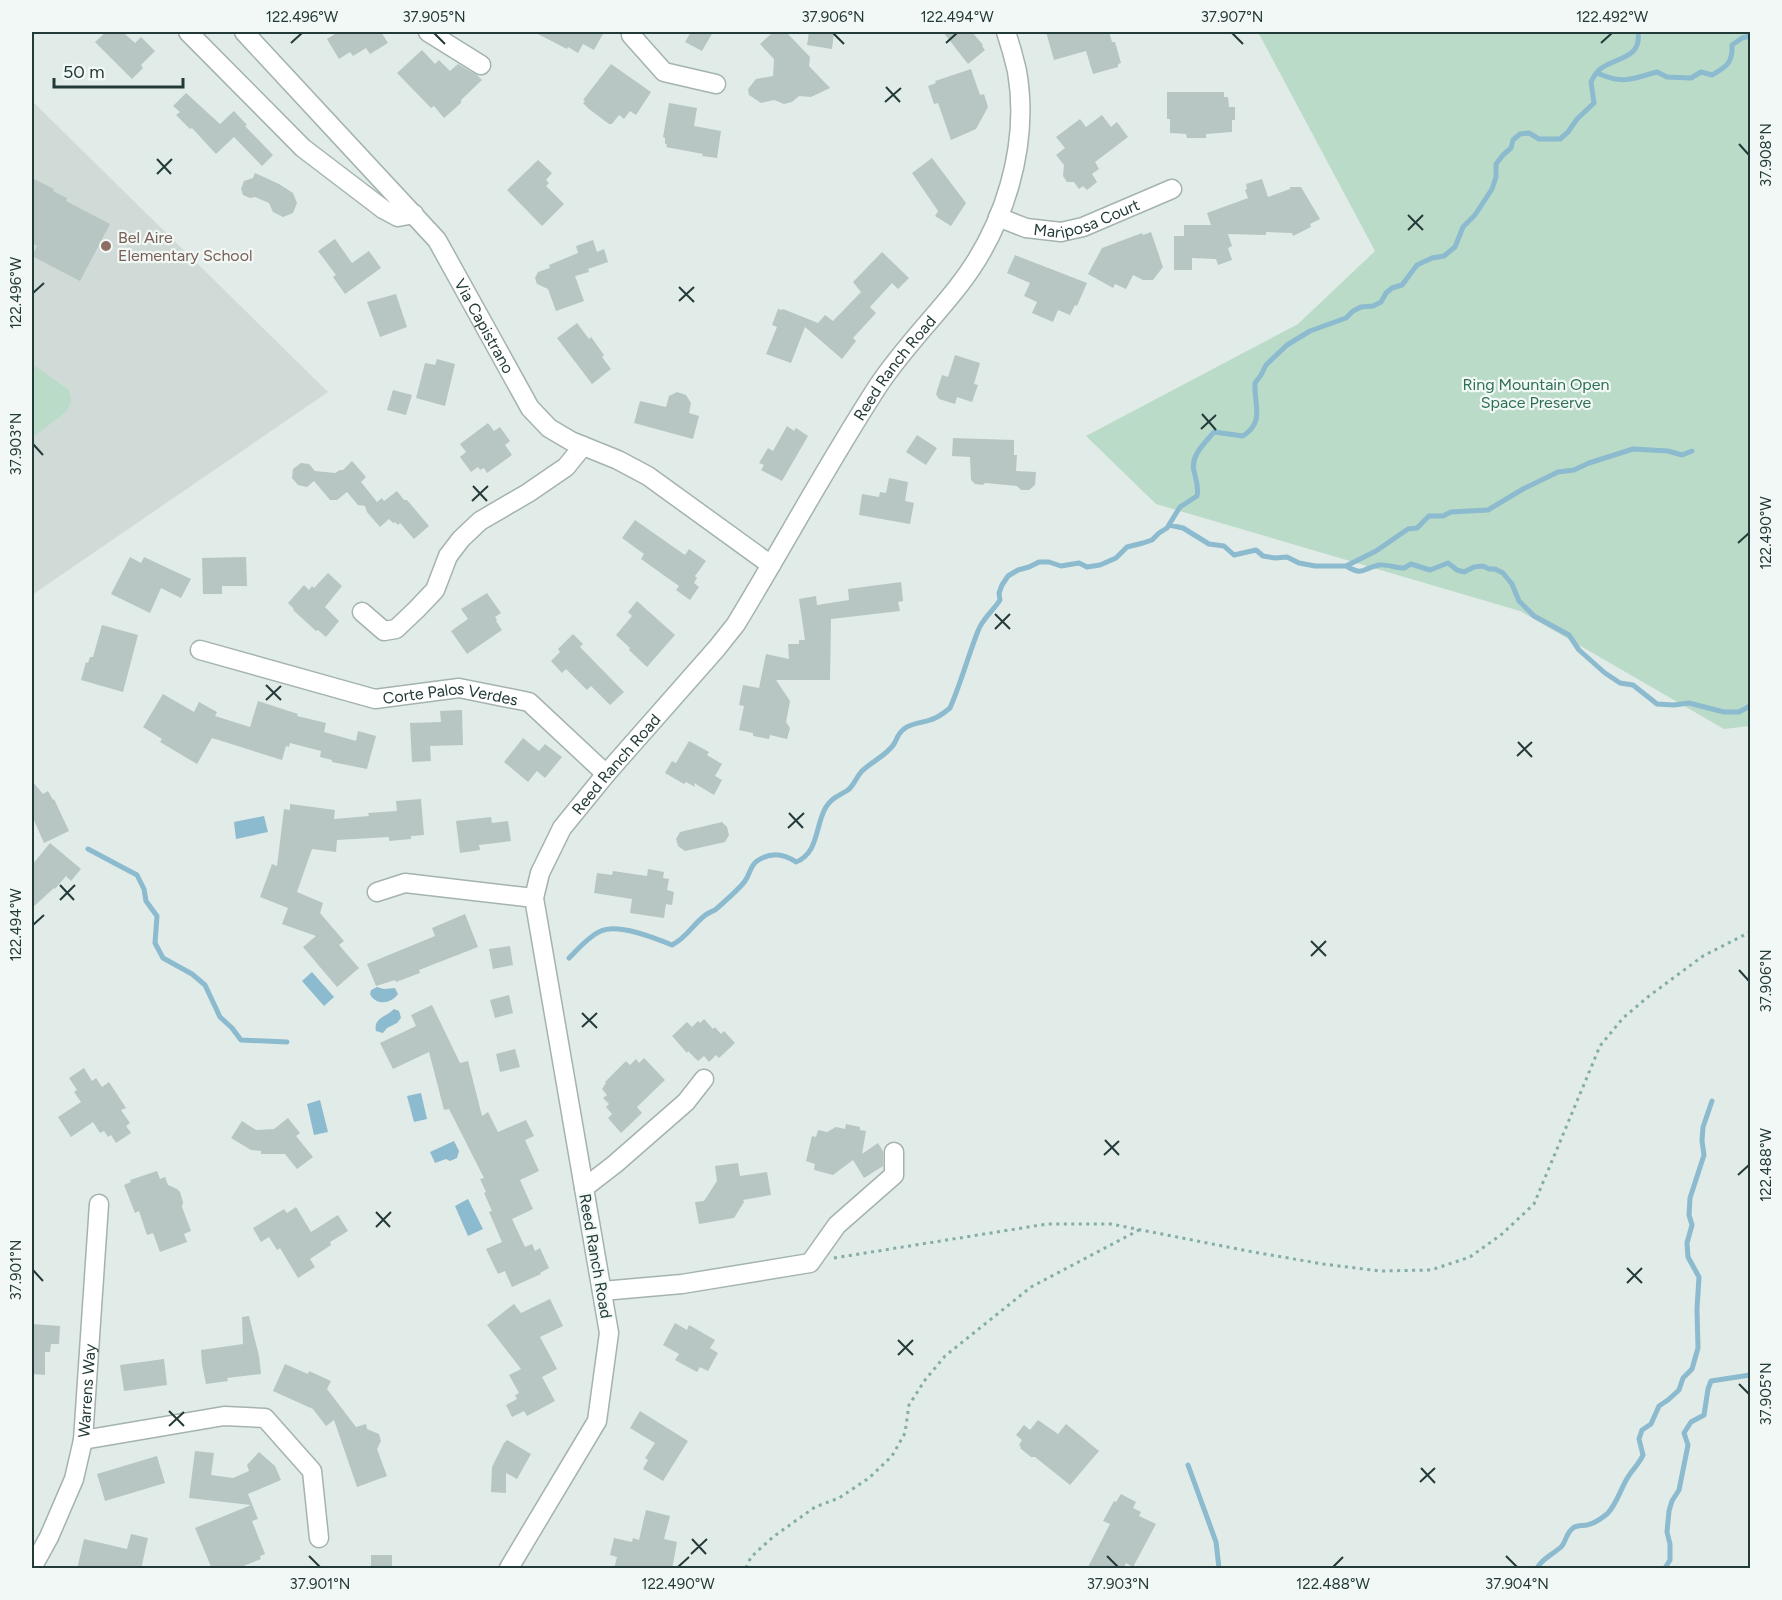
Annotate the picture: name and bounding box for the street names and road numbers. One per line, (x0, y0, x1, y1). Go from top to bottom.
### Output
street label: Mariposa Court (1033, 195, 1142, 242)
street label: Via Capistrano (450, 276, 518, 377)
street label: Reed Ranch Road (850, 312, 940, 424)
street label: Corte Palos Verdes (382, 679, 520, 710)
street label: Reed Ranch Road (568, 710, 665, 818)
street label: Reed Ranch Road (575, 1192, 616, 1320)
street label: Warrens Way (74, 1343, 100, 1438)

